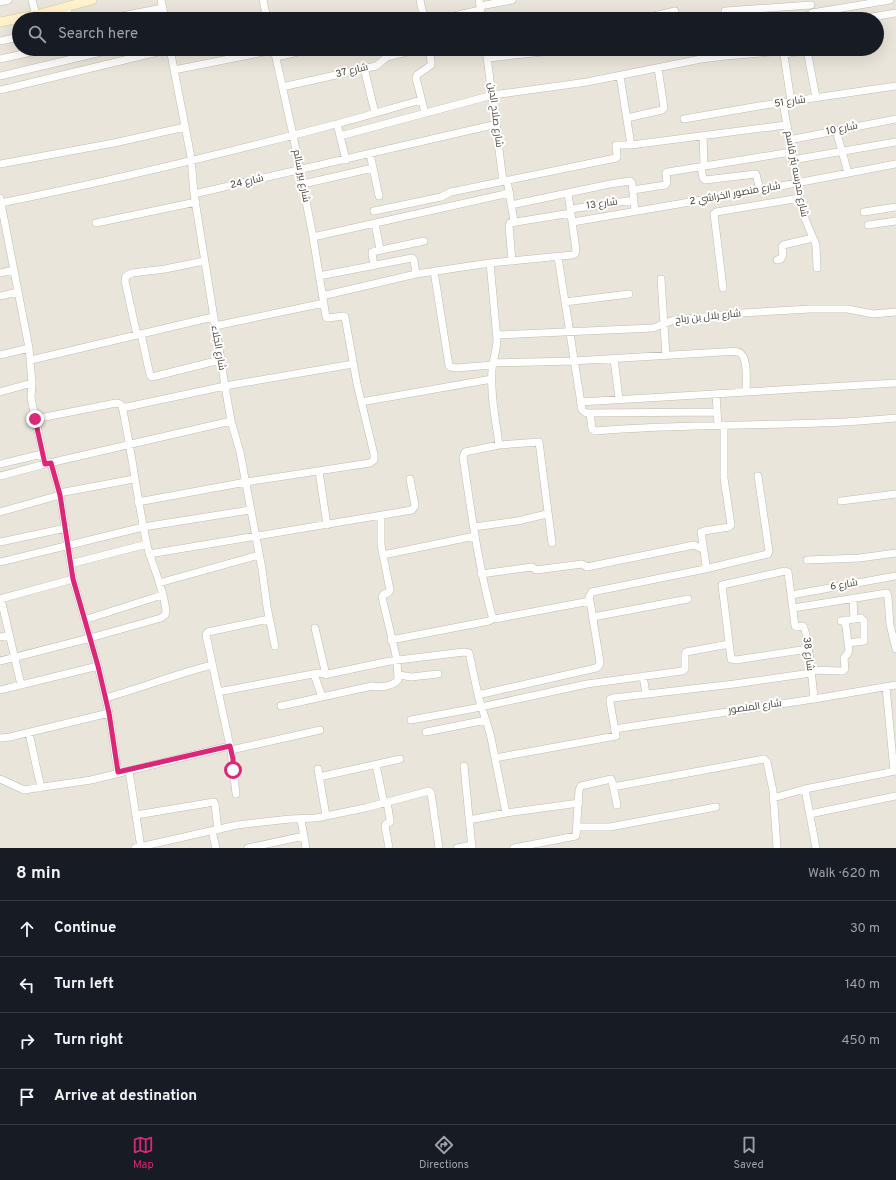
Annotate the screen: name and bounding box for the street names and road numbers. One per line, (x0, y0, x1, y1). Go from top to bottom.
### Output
street label: شارع 37 (335, 61, 369, 81)
street label: شارع صلاح الدين (485, 82, 505, 148)
street label: شارع 51 (773, 93, 807, 111)
street label: شارع 10 (825, 120, 859, 138)
street label: شارع مدرسه بئر قاسم (781, 130, 811, 218)
street label: شارع بير سالم (290, 149, 312, 203)
street label: شارع 24 (229, 172, 265, 192)
street label: شارع منصور الخراشي 2 (688, 180, 782, 208)
street label: شارع 13 (585, 195, 619, 213)
street label: شارع بلال بن رباح (674, 307, 742, 327)
street label: شارع الجلاء (208, 325, 228, 371)
street label: شارع 6 (829, 576, 859, 594)
street label: شارع 38 (799, 636, 817, 672)
street label: شارع المنصور (726, 697, 783, 717)

